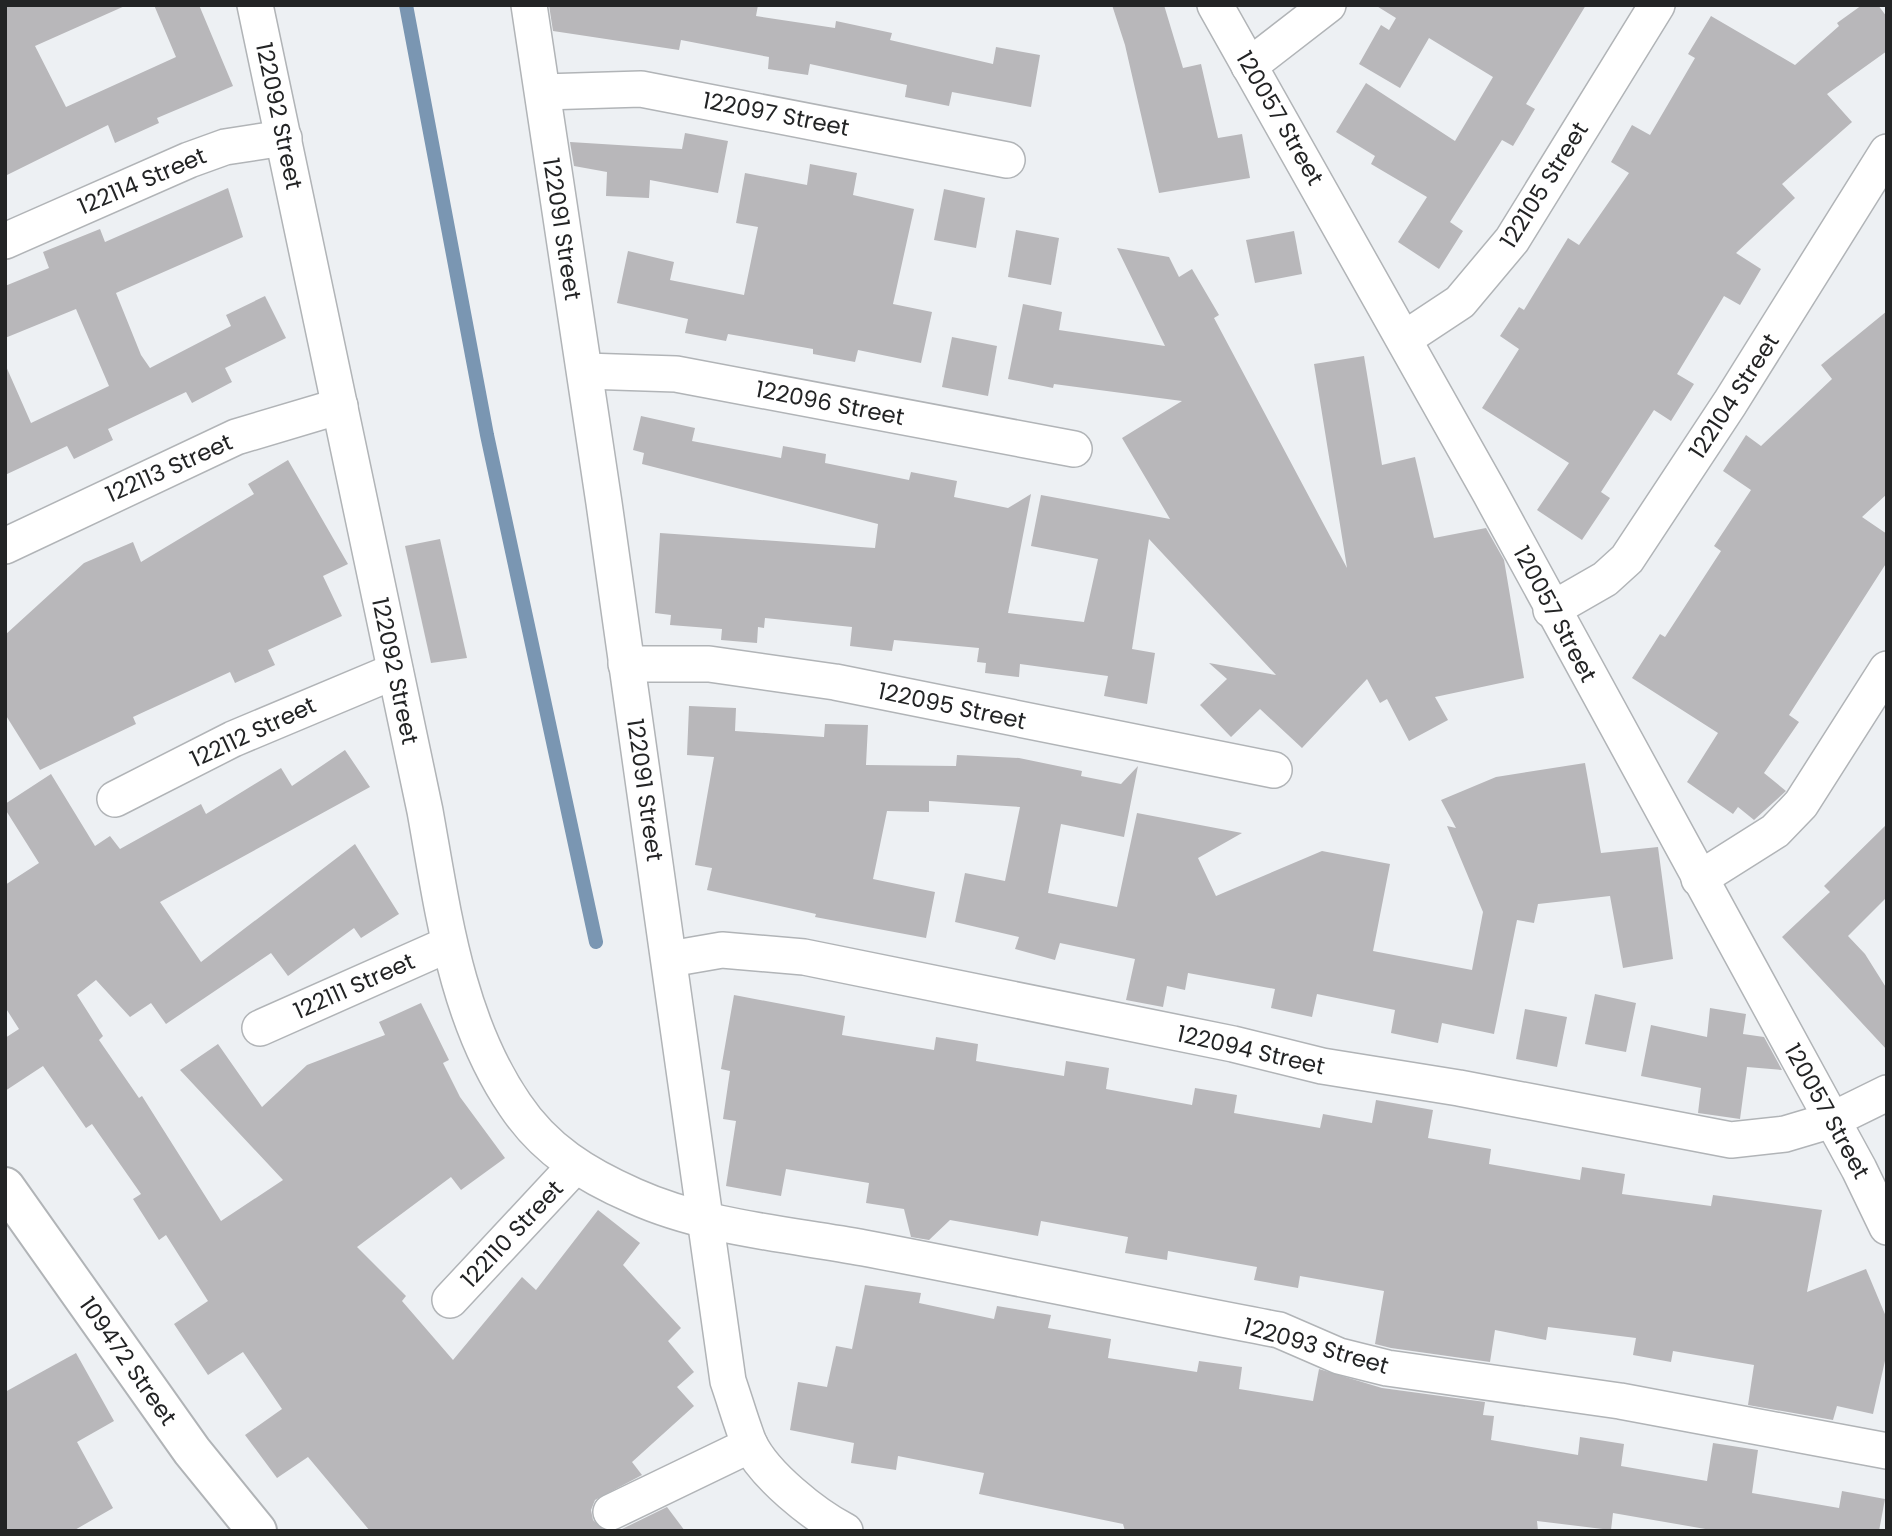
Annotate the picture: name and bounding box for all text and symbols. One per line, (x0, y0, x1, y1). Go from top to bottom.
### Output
street label: 122092 Street (248, 40, 310, 192)
street label: 120057 Street (1229, 45, 1331, 191)
street label: 122097 Street (700, 84, 852, 144)
street label: 122105 Street (1492, 116, 1596, 254)
street label: 122114 Street (73, 140, 211, 222)
street label: 122091 Street (535, 156, 589, 302)
street label: 122104 Street (1681, 327, 1787, 465)
street label: 122096 Street (753, 373, 907, 433)
street label: 122113 Street (101, 426, 237, 510)
street label: 120057 Street (1506, 540, 1604, 688)
street label: 122092 Street (364, 595, 426, 747)
street label: 122095 Street (875, 675, 1029, 737)
street label: 122112 Street (185, 689, 321, 775)
street label: 122091 Street (619, 717, 671, 863)
street label: 122111 Street (288, 945, 420, 1027)
street label: 122094 Street (1174, 1017, 1328, 1083)
street label: 120057 Street (1777, 1038, 1877, 1184)
street label: 122110 Street (454, 1173, 570, 1295)
street label: 109472 Street (72, 1290, 184, 1432)
street label: 122093 Street (1240, 1310, 1392, 1382)

